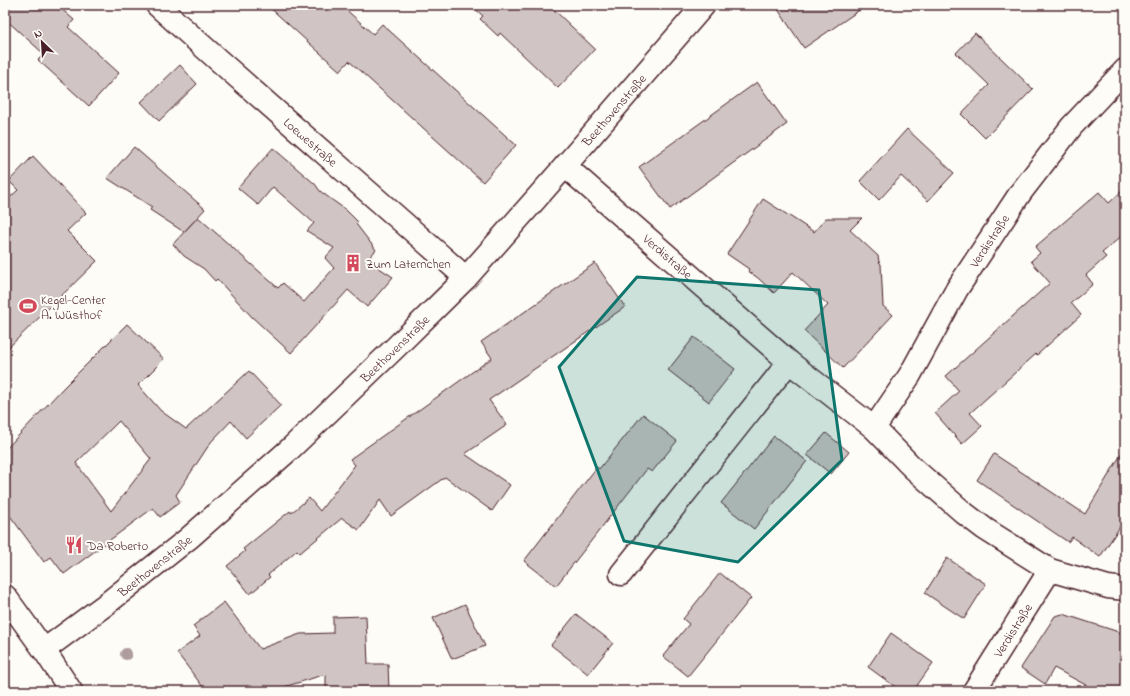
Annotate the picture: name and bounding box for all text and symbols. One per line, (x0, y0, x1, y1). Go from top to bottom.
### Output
north arrow (22, 22, 62, 62)
text: N (31, 25, 45, 43)
street label: Beethovenstraße (577, 70, 651, 152)
street label: Loewestraße (279, 114, 341, 172)
street label: Verdistraße (965, 211, 1015, 273)
street label: Verdistraße (637, 230, 696, 284)
building icon: Zum Laternchen (343, 253, 363, 273)
place label: Zum Laternchen (366, 255, 451, 274)
place label: Kegel-Center A. Wüsthof (41, 291, 106, 325)
sports icon: Kegel-Center A. Wüsthof (18, 296, 38, 316)
street label: Beethovenstraße (356, 311, 435, 388)
street label: Beethovenstraße (113, 531, 197, 603)
restaurant icon: Da Roberto (64, 535, 84, 555)
place label: Da Roberto (86, 537, 148, 556)
street label: Verdistraße (989, 600, 1038, 662)

